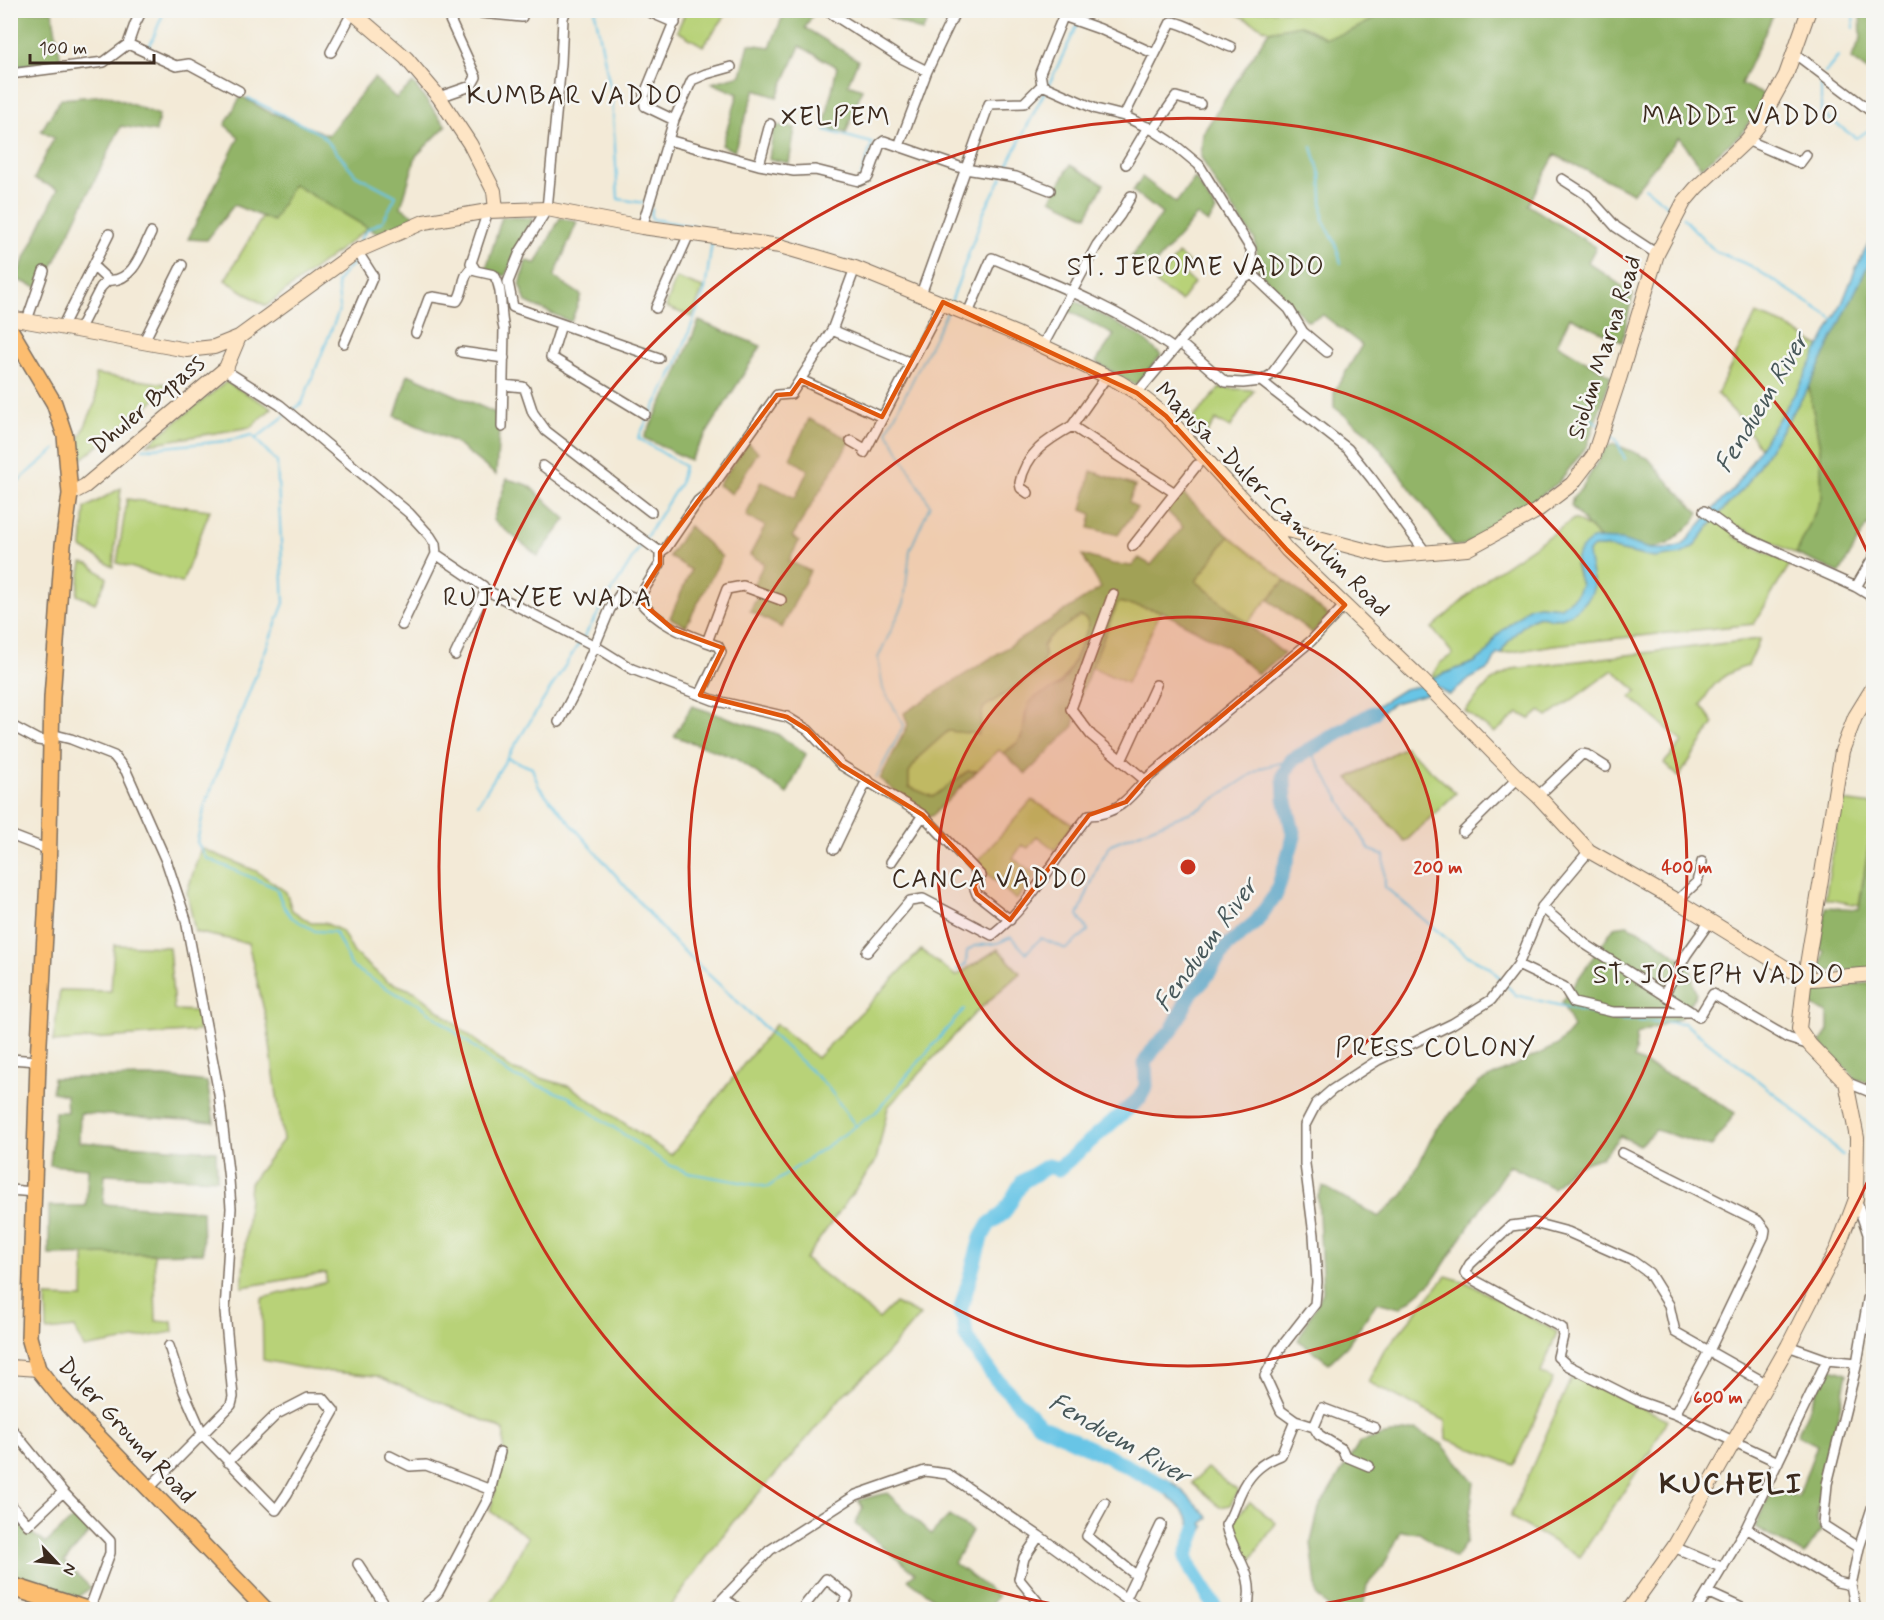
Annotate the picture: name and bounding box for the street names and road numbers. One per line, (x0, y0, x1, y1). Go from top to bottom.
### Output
street label: Siolim Marna Road (1561, 252, 1650, 443)
street label: Dhuler Bypass (84, 348, 212, 462)
street label: Mapusa -Duler-Camurlim Road (1148, 376, 1396, 624)
street label: Duler Ground Road (50, 1351, 202, 1511)

